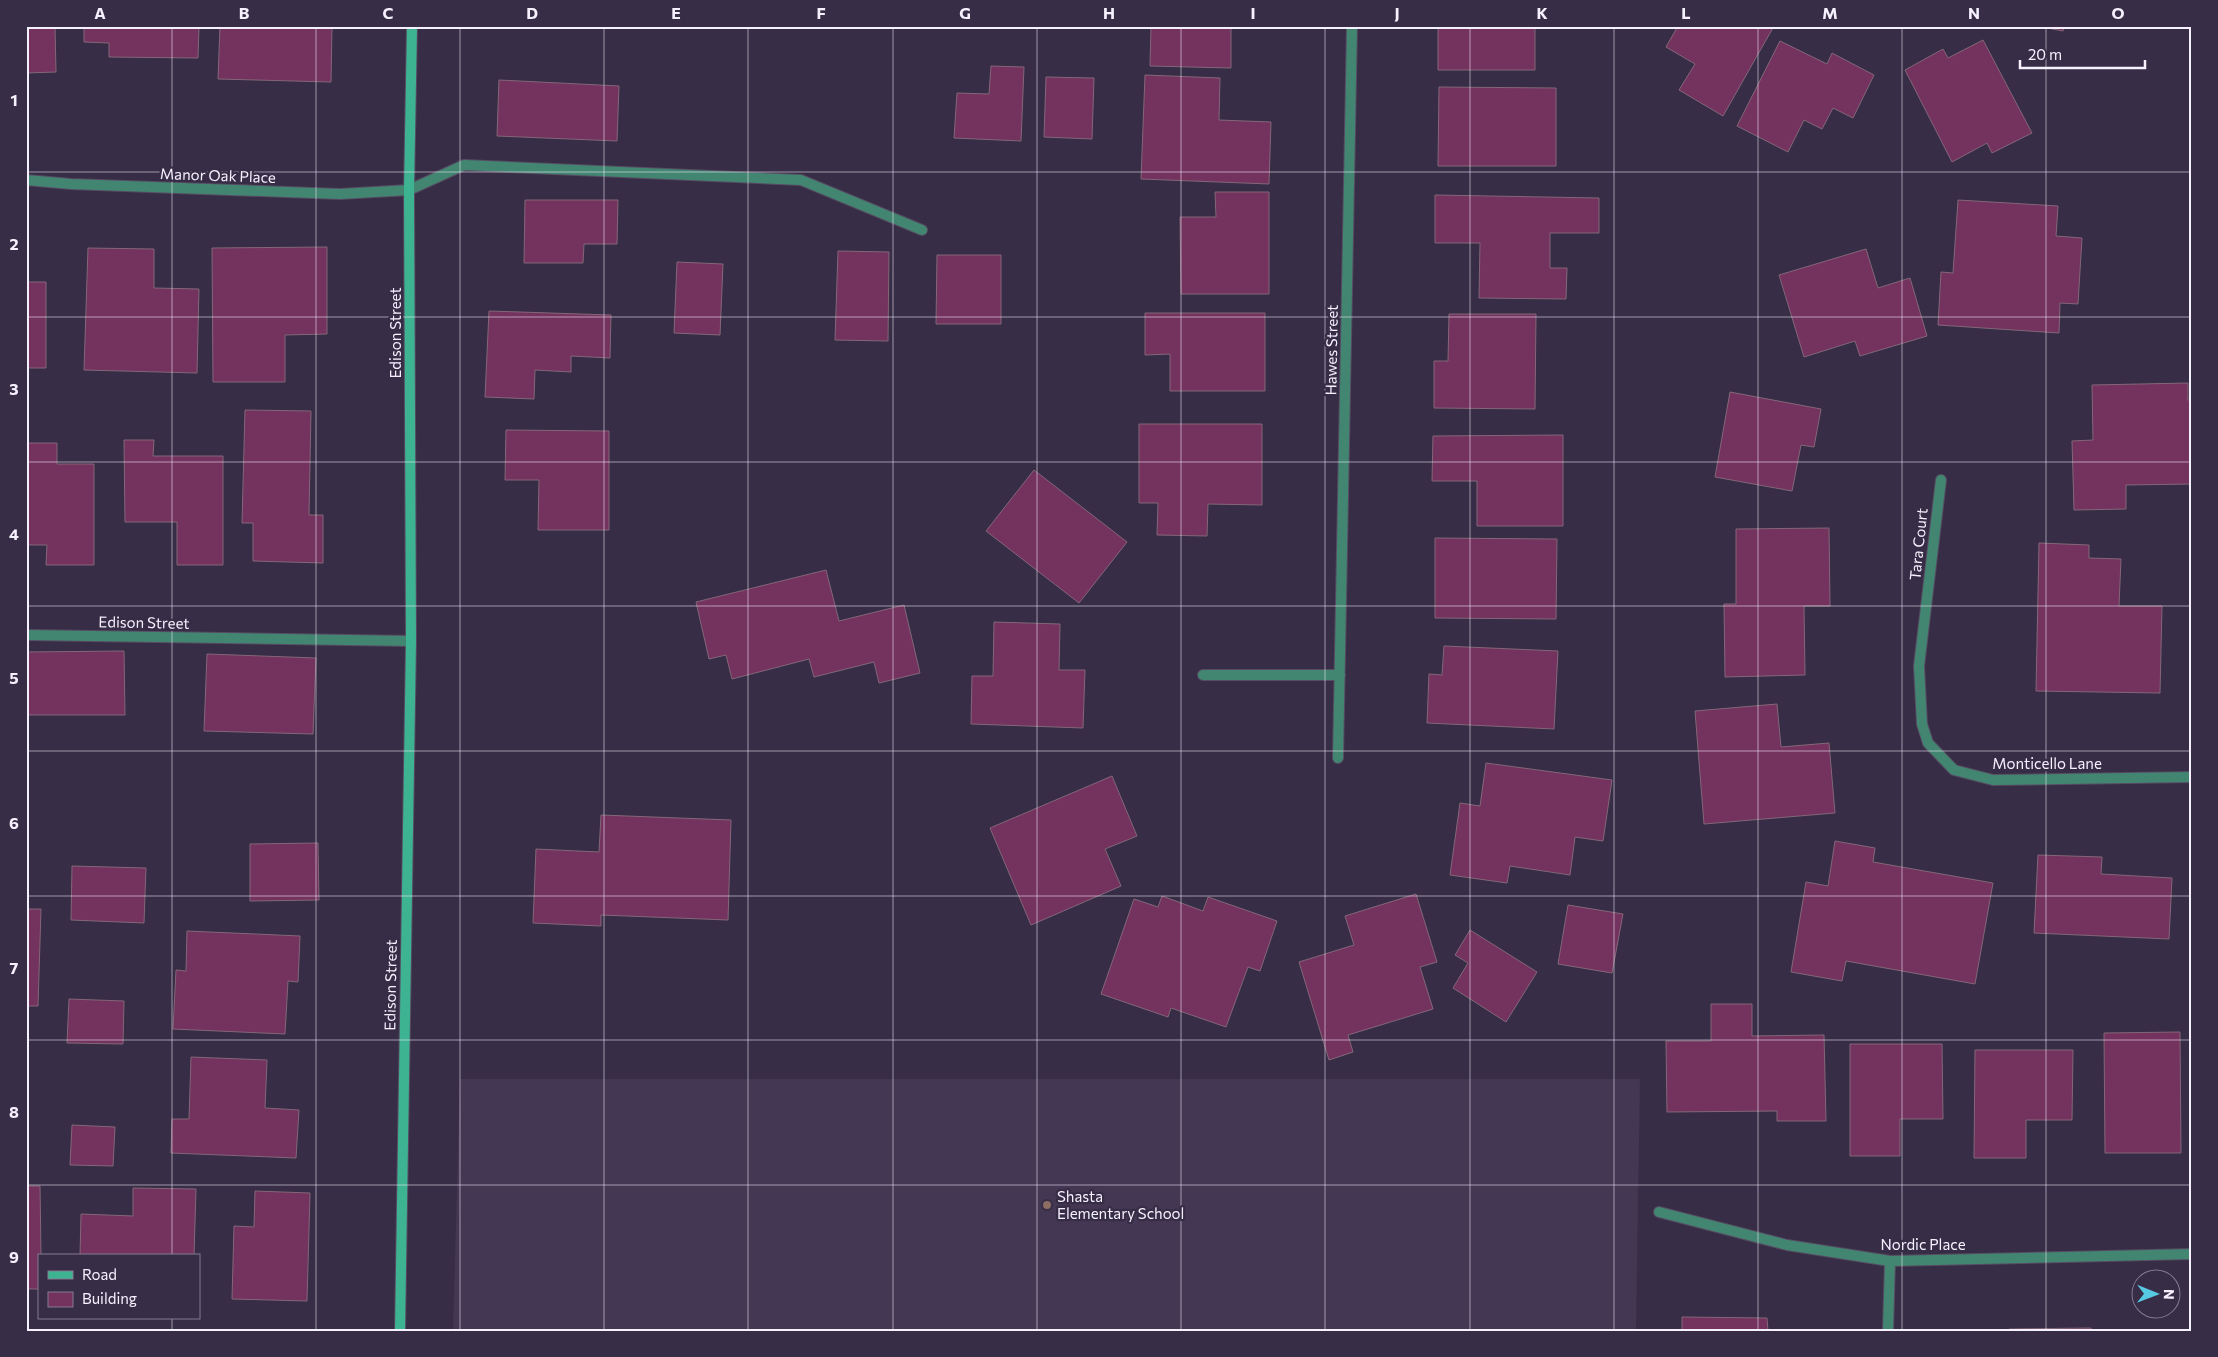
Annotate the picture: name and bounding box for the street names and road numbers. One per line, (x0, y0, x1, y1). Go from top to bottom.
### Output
street label: Manor Oak Place (160, 164, 276, 186)
street label: Edison Street (386, 287, 404, 379)
street label: Hawes Street (1321, 305, 1341, 395)
street label: Tara Court (1905, 507, 1931, 581)
street label: Edison Street (98, 612, 190, 632)
street label: Monticello Lane (1992, 754, 2102, 772)
street label: Edison Street (380, 939, 400, 1031)
street label: Nordic Place (1880, 1235, 1966, 1253)

